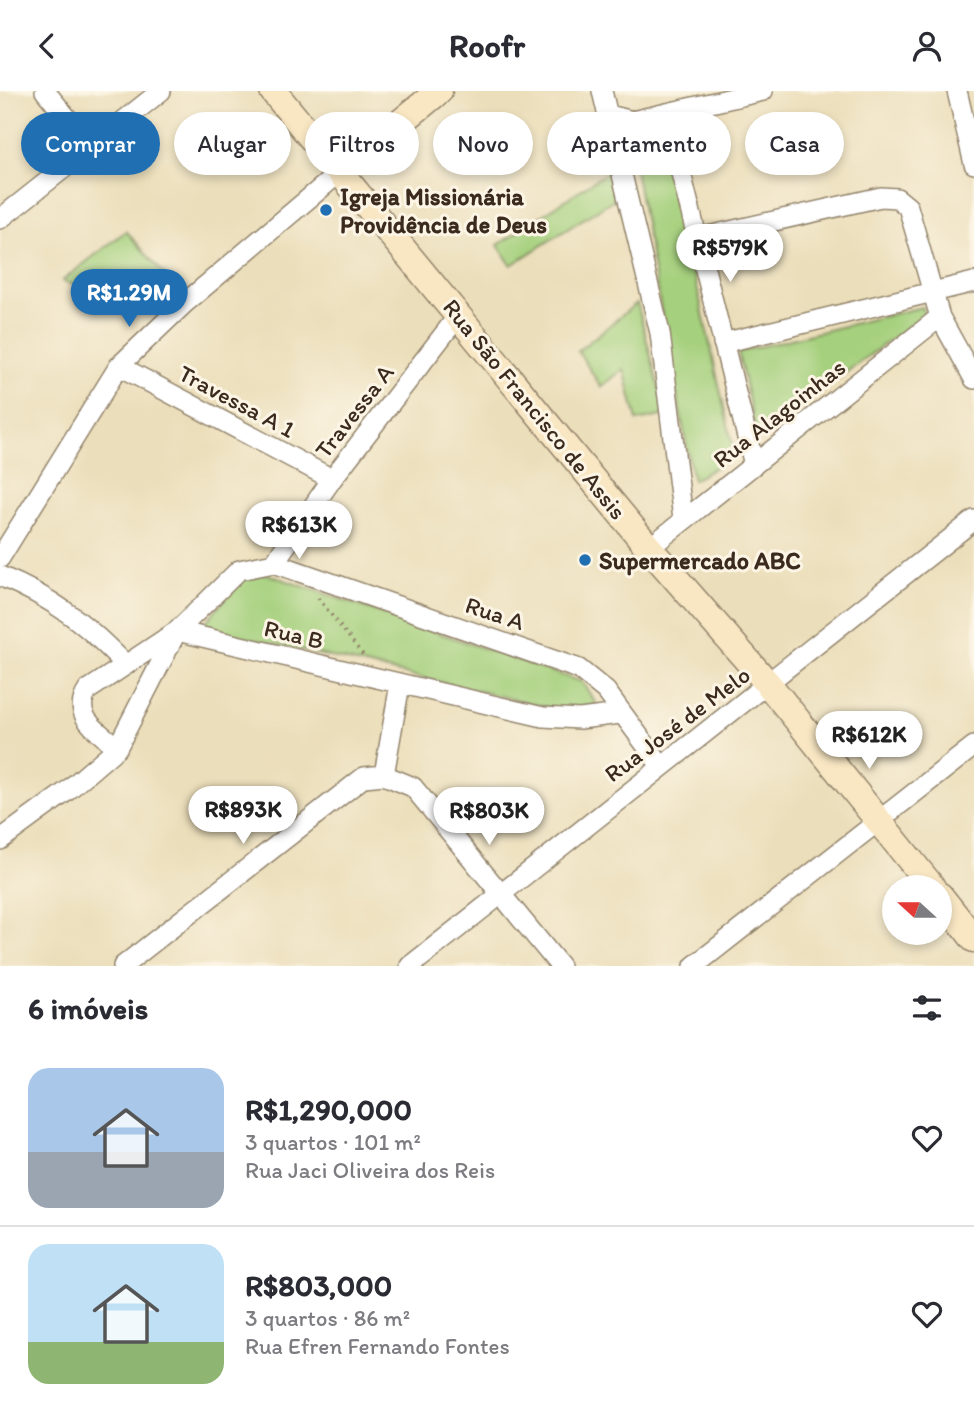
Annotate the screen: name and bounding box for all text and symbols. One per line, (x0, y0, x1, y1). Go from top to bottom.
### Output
icon: back (28, 27, 66, 65)
text: Roofr (449, 27, 525, 65)
icon: person (908, 27, 946, 65)
chip: Comprar (21, 112, 160, 175)
chip: Alugar (174, 112, 291, 175)
chip: Filtros (305, 112, 419, 175)
chip: Novo (433, 112, 533, 175)
chip: Apartamento (547, 112, 731, 175)
chip: Casa (745, 112, 844, 175)
place label: Igreja Missionária Providência de Deus (340, 182, 547, 239)
marker: Igreja Missionária Providência de Deus (318, 202, 334, 218)
pin: R$579K (673, 225, 787, 284)
text: R$579K (692, 233, 768, 261)
pin: R$1.29M (64, 269, 194, 329)
text: R$1.29M (87, 278, 171, 306)
street label: Rua São Francisco de Assis (437, 293, 633, 525)
street label: Rua Alagoinhas (707, 352, 851, 474)
street label: Travessa A 1 (174, 358, 300, 444)
street label: Travessa A (308, 358, 400, 464)
pin: R$613K (242, 501, 356, 561)
text: R$613K (261, 510, 337, 538)
place label: Supermercado ABC (599, 546, 801, 576)
marker: Supermercado ABC (577, 552, 593, 568)
street label: Rua A (462, 590, 528, 636)
street label: Rua B (261, 613, 327, 655)
street label: Rua José de Melo (599, 660, 755, 788)
pin: R$612K (812, 711, 926, 771)
text: R$612K (832, 720, 906, 748)
pin: R$893K (186, 787, 300, 846)
pin: R$803K (432, 787, 546, 847)
text: R$893K (204, 795, 282, 823)
text: R$803K (449, 796, 529, 824)
north arrow (882, 875, 952, 945)
map controls (882, 875, 952, 945)
icon: filters (908, 989, 946, 1027)
text: 6 imóveis (28, 990, 148, 1027)
text: R$1,290,000 (245, 1091, 412, 1128)
icon: home (84, 1096, 168, 1180)
icon: heart (908, 1119, 946, 1157)
text: 3 quartos · 101 m² (245, 1128, 421, 1156)
text: Rua Jaci Oliveira dos Reis (245, 1156, 495, 1184)
text: R$803,000 (245, 1267, 392, 1304)
icon: home (84, 1272, 168, 1356)
icon: heart (908, 1295, 946, 1333)
text: 3 quartos · 86 m² (245, 1304, 410, 1332)
text: Rua Efren Fernando Fontes (245, 1332, 510, 1360)

